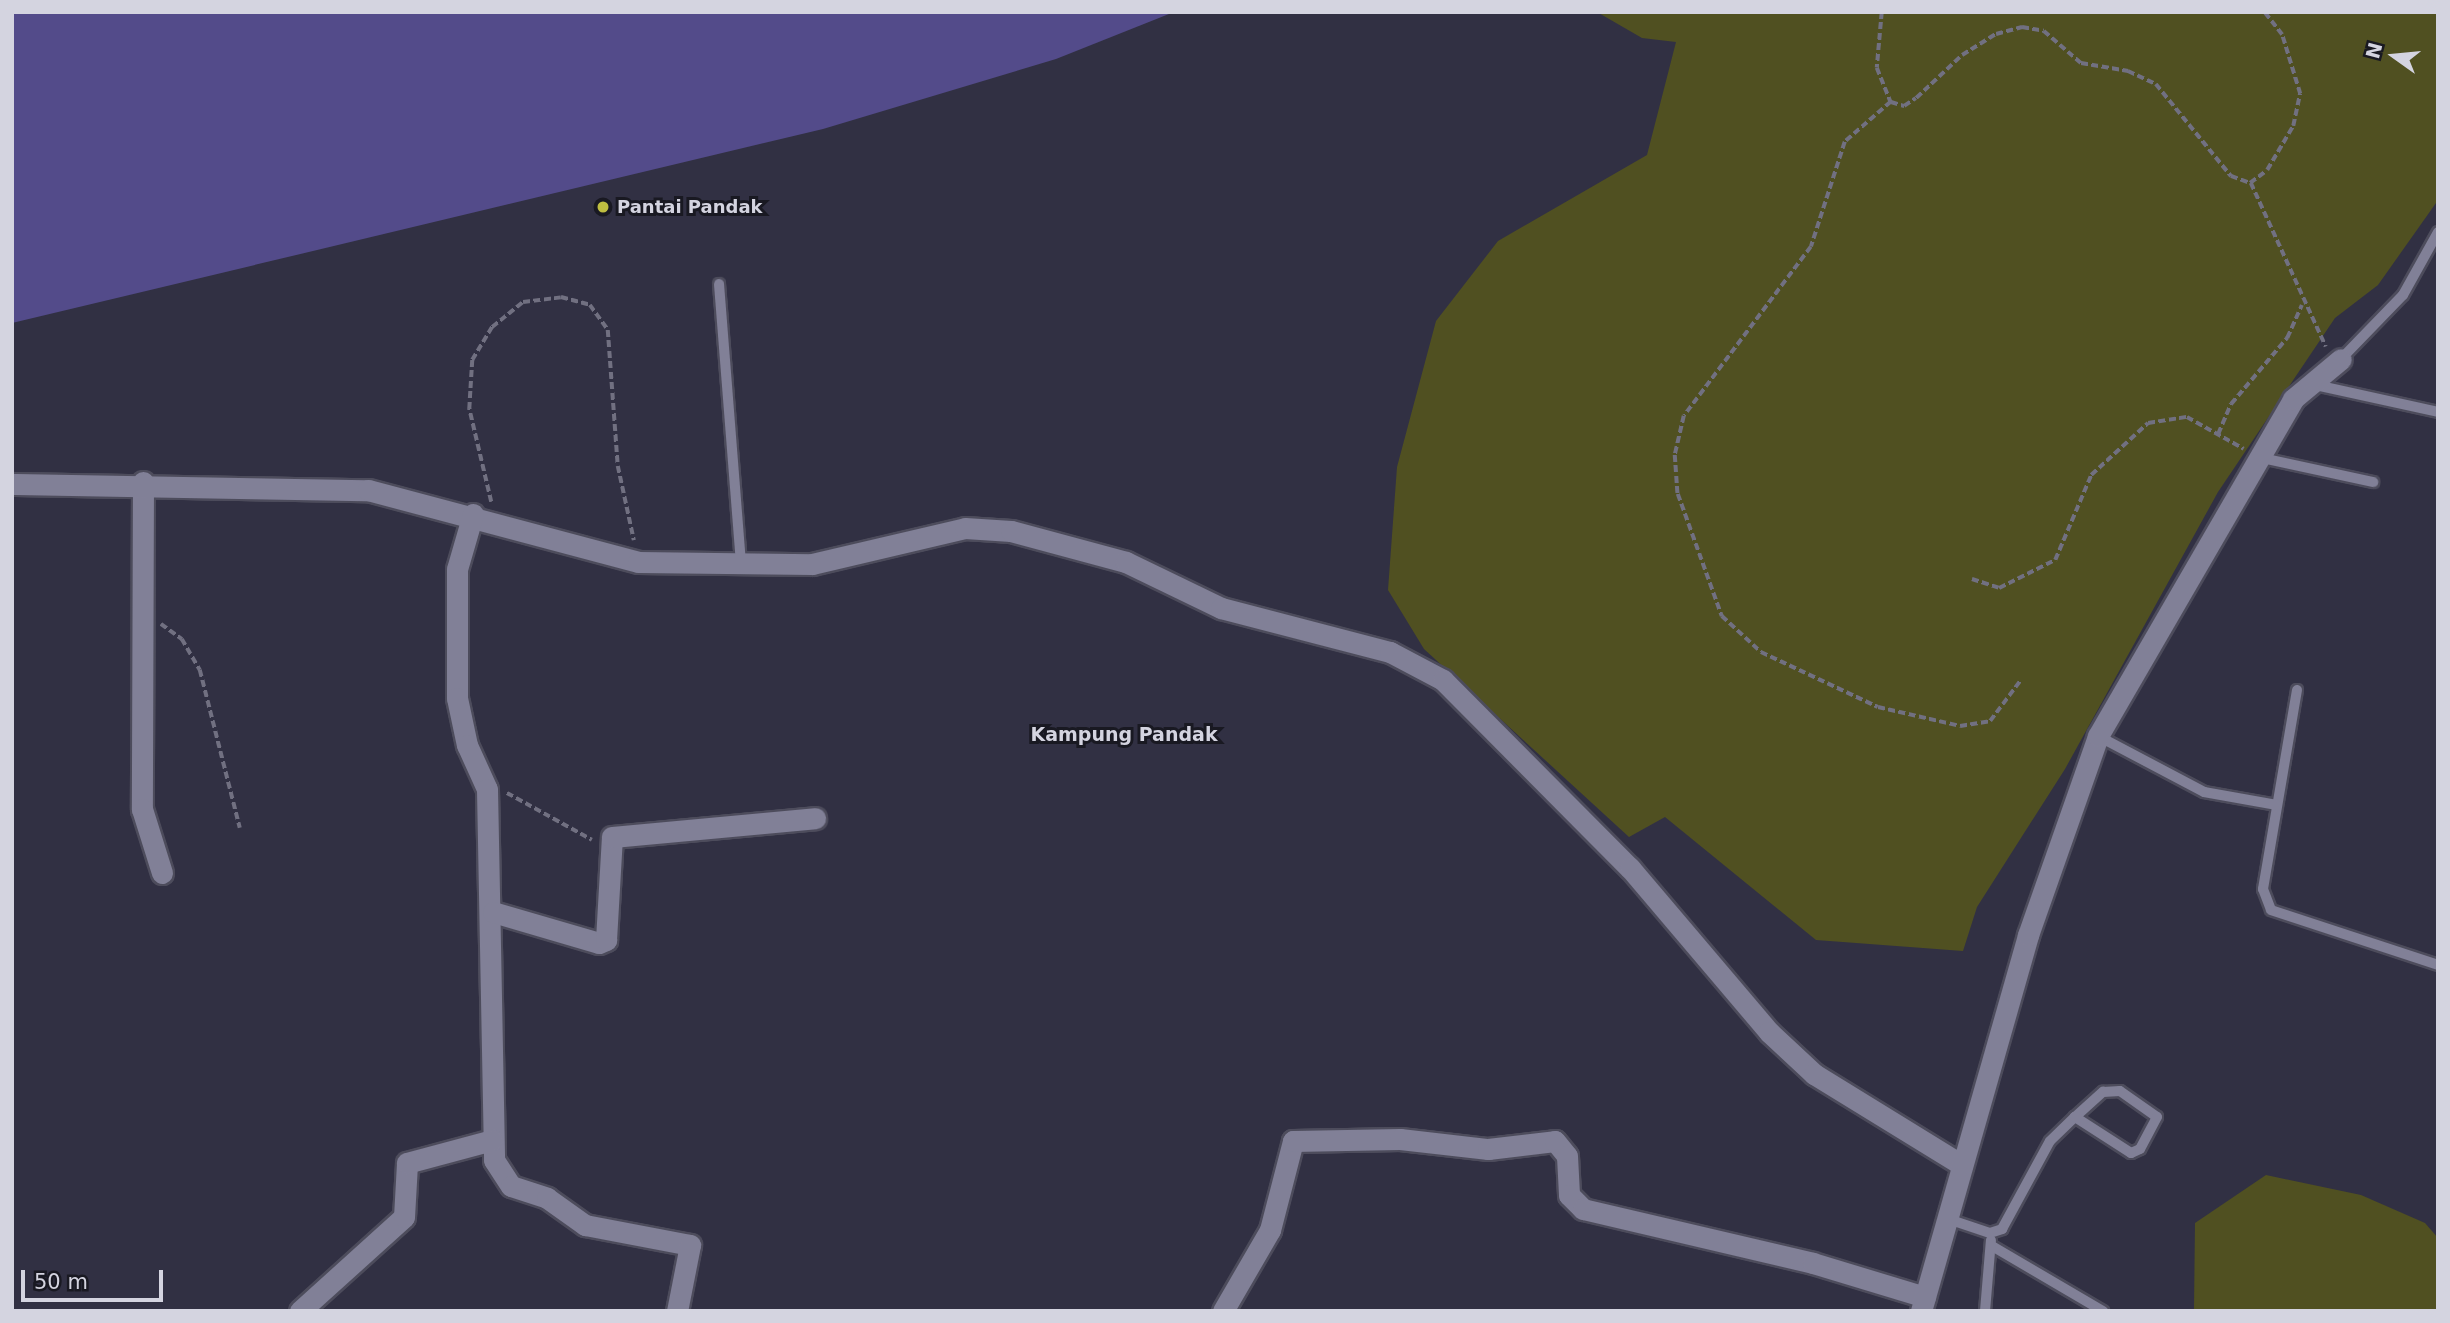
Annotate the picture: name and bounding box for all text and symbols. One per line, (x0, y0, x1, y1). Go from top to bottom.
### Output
north arrow (2359, 21, 2429, 91)
text: N (2361, 40, 2386, 61)
place label: Pantai Pandak (617, 196, 763, 218)
marker: Pantai Pandak (595, 199, 611, 215)
district label: Kampung Pandak (1030, 724, 1218, 746)
scale bar (24, 1256, 166, 1300)
text: 50 m (34, 1270, 88, 1294)

